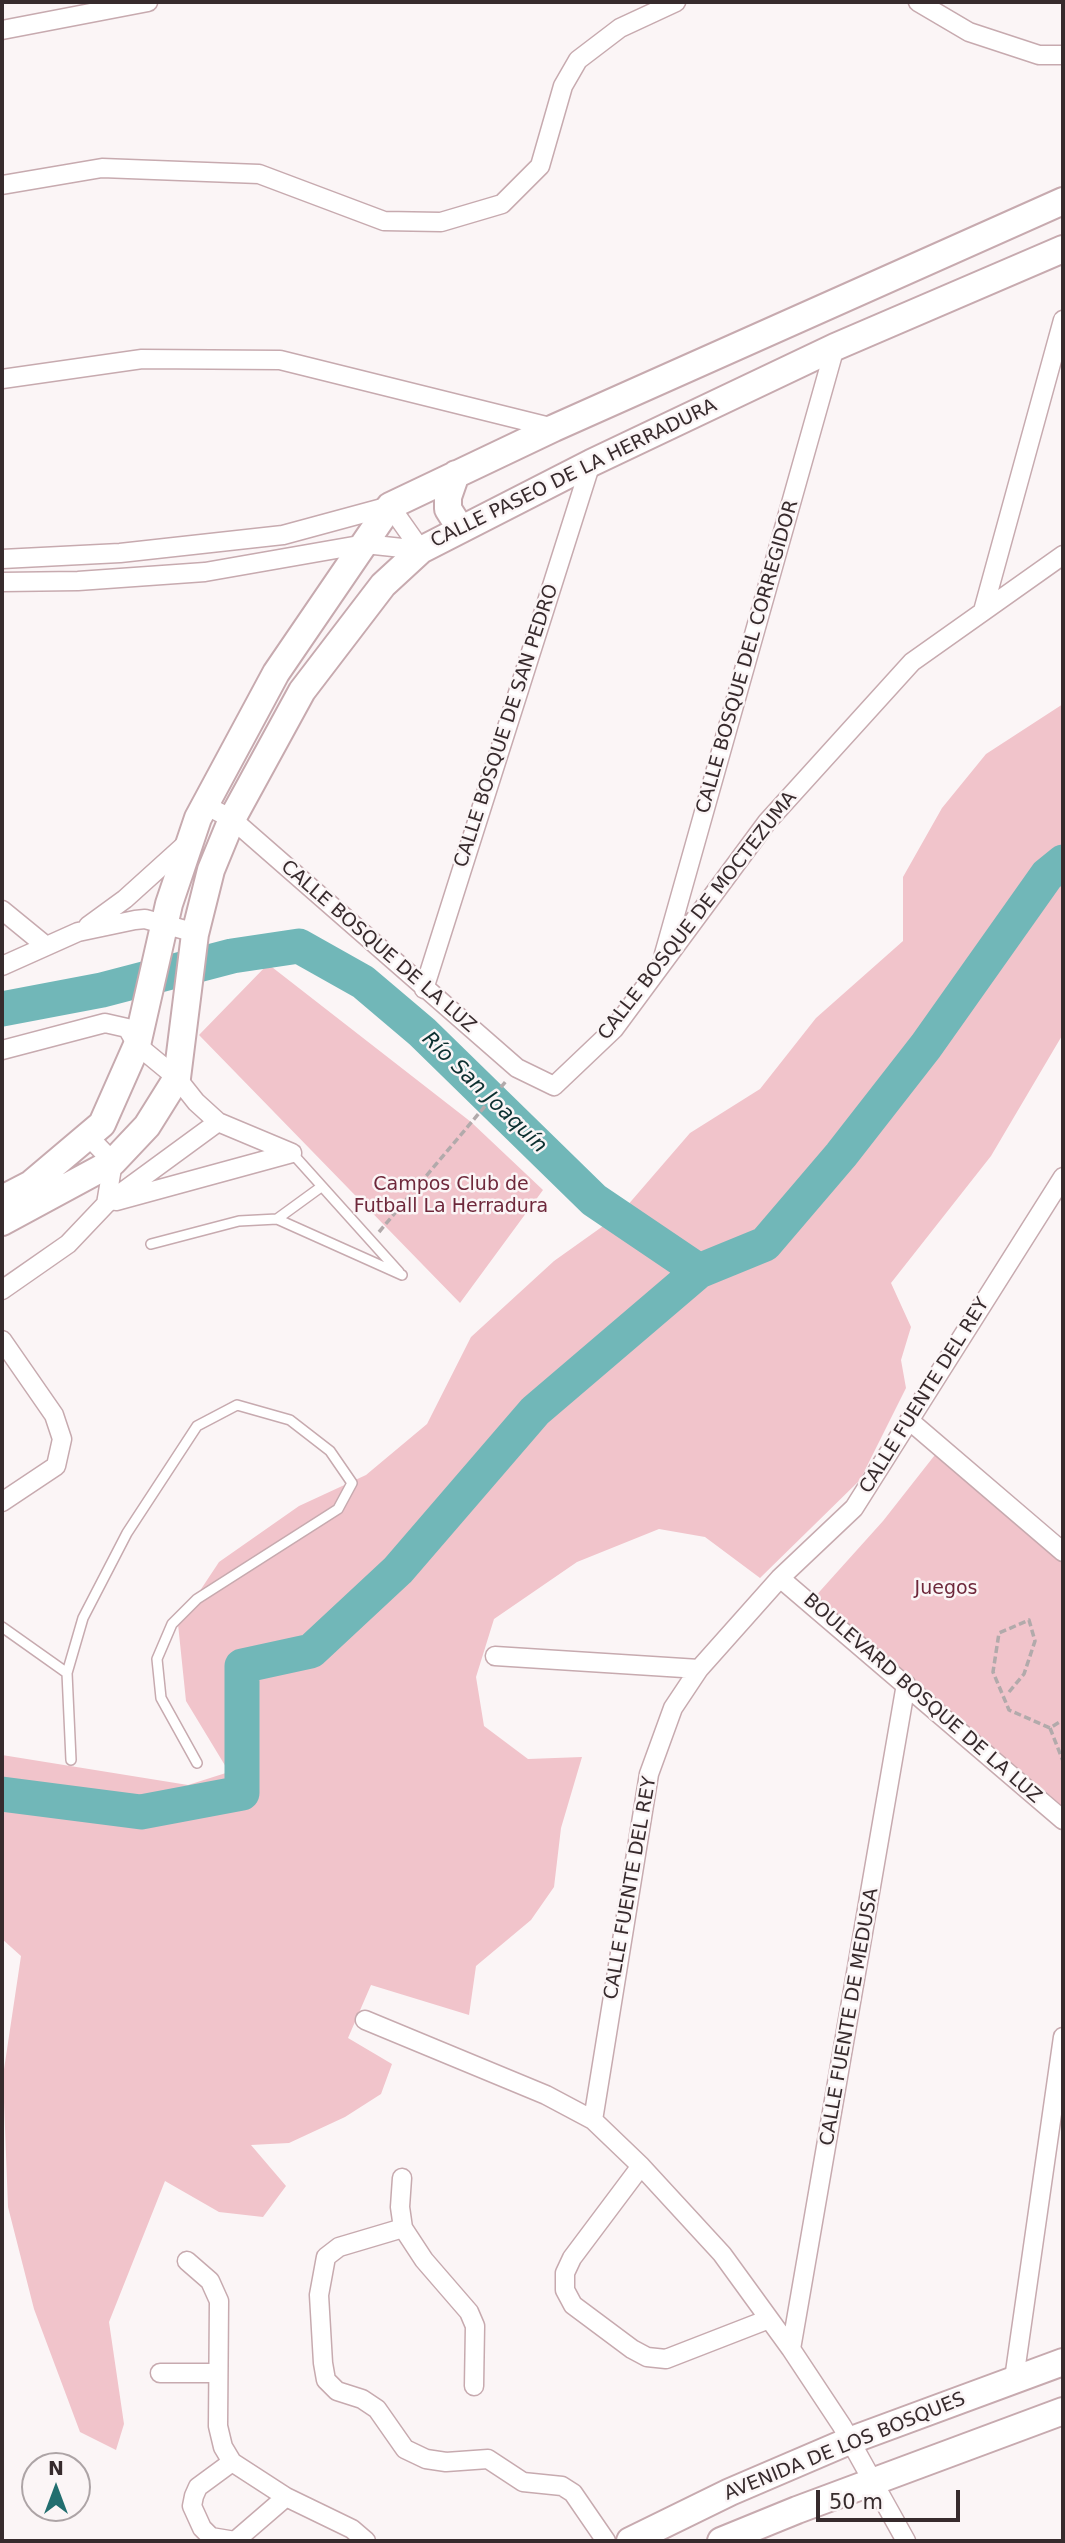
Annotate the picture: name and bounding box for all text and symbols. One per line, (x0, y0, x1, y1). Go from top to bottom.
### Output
street label: CALLE PASEO DE LA HERRADURA (427, 395, 721, 553)
street label: CALLE BOSQUE DEL CORREGIDOR (692, 498, 804, 816)
street label: CALLE BOSQUE DE SAN PEDRO (450, 581, 564, 871)
street label: CALLE BOSQUE DE MOCTEZUMA (594, 787, 802, 1045)
street label: CALLE BOSQUE DE LA LUZ (276, 856, 480, 1038)
water label: Río San Joaquín (416, 1027, 552, 1159)
park label: Campos Club de Futball La Herradura (354, 1174, 548, 1218)
street label: CALLE FUENTE DEL REY (855, 1294, 995, 1498)
park label: Juegos (915, 1578, 977, 1600)
street label: BOULEVARD BOSQUE DE LA LUZ (798, 1589, 1046, 1809)
street label: CALLE FUENTE DEL REY (600, 1775, 662, 2001)
street label: CALLE FUENTE DE MEDUSA (816, 1886, 884, 2148)
street label: AVENIDA DE LOS BOSQUES (721, 2388, 969, 2506)
north arrow (21, 2452, 91, 2522)
text: N (48, 2457, 64, 2479)
scale bar (820, 2476, 964, 2520)
text: 50 m (829, 2490, 883, 2514)

